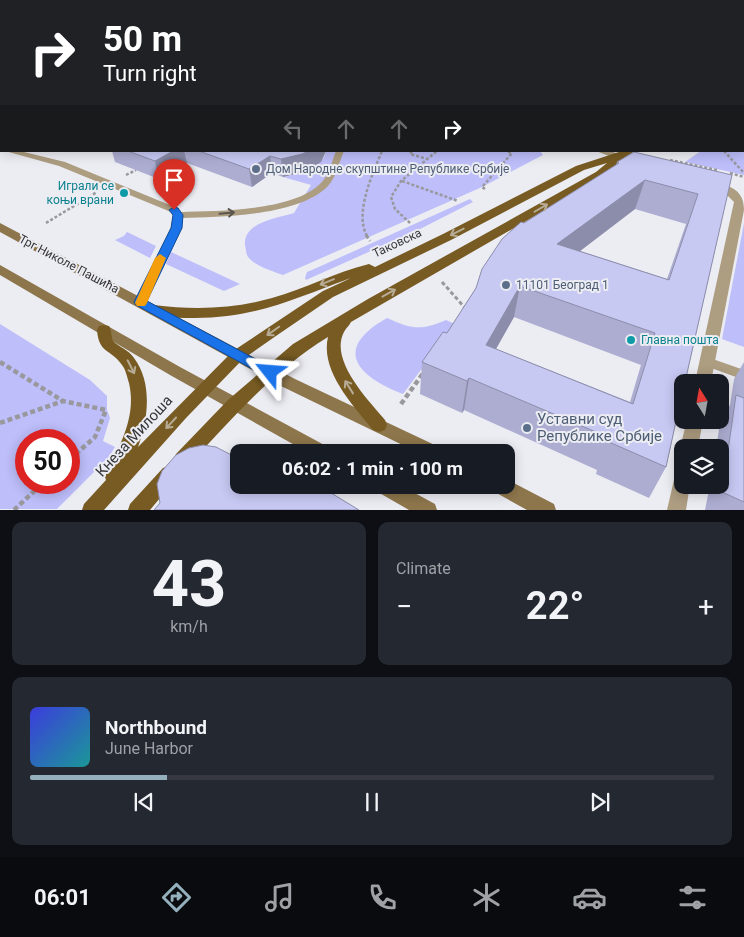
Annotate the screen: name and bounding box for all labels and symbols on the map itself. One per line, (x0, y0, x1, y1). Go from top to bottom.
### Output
pin (153, 159, 195, 210)
place label: Дом Народне скупштине Републике Србије (266, 162, 509, 176)
marker: Дом Народне скупштине Републике Србије (250, 163, 262, 175)
place label: Играли се коњи врани (47, 179, 114, 207)
marker: Играли се коњи врани (118, 187, 130, 199)
one-way arrow (533, 203, 548, 212)
one-way arrow (219, 208, 235, 217)
street label: Таковска (370, 226, 424, 260)
one-way arrow (450, 227, 465, 237)
street label: Трг Николе Пашића (17, 232, 121, 296)
one-way arrow (320, 278, 335, 288)
place label: 11101 Београд 1 (516, 278, 609, 292)
marker: 11101 Београд 1 (500, 279, 512, 291)
one-way arrow (382, 287, 396, 297)
one-way arrow (266, 326, 280, 336)
place label: Главна пошта (641, 333, 719, 347)
marker: Главна пошта (625, 334, 637, 346)
position arrow (243, 345, 295, 397)
one-way arrow (126, 360, 136, 375)
north arrow (674, 374, 729, 429)
one-way arrow (344, 380, 355, 394)
street label: Кнеза Милоша (92, 392, 176, 480)
place label: Уставни суд Републике Србије (537, 410, 662, 445)
one-way arrow (165, 417, 177, 429)
marker: Уставни суд Републике Србије (521, 422, 533, 434)
speed limit sign: 50 (15, 429, 80, 494)

